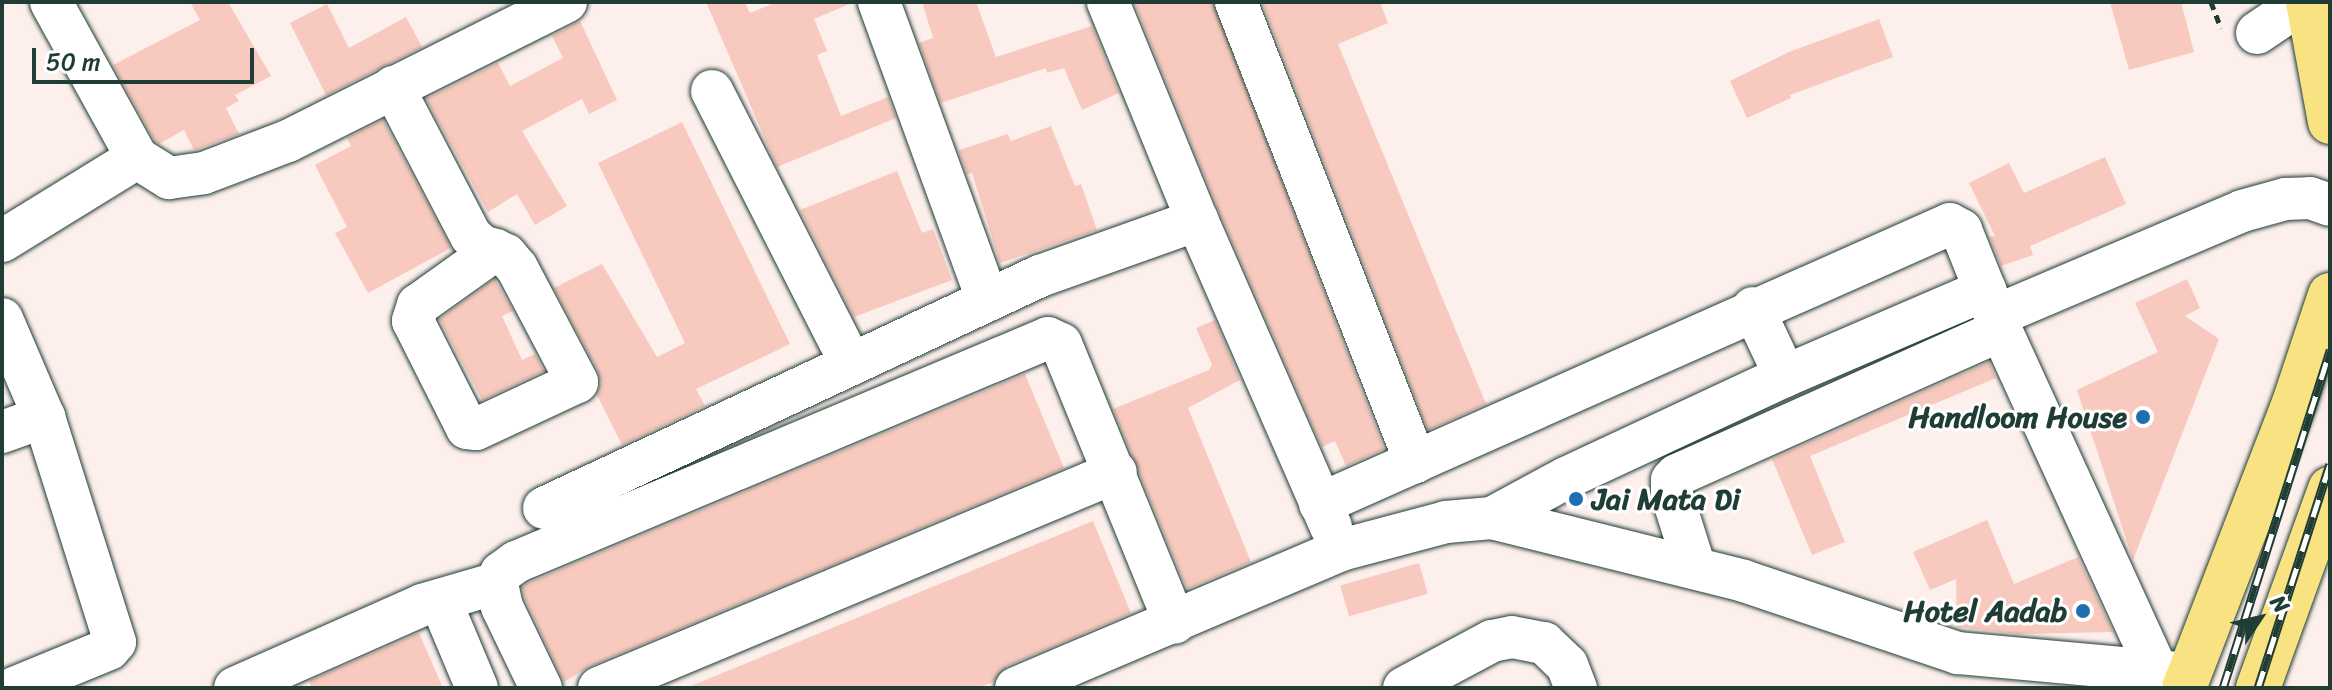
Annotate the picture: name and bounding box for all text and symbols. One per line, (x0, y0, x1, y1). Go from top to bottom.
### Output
scale bar (36, 32, 258, 82)
text: 50 m (46, 41, 101, 83)
place label: Handloom House (1908, 399, 2127, 435)
marker: Handloom House (2134, 408, 2152, 426)
place label: Jai Mata Di (1592, 481, 1739, 517)
marker: Jai Mata Di (1567, 490, 1585, 508)
north arrow (2220, 578, 2300, 658)
text: N (2260, 587, 2300, 621)
place label: Hotel Aadab (1904, 593, 2067, 629)
marker: Hotel Aadab (2074, 602, 2092, 620)

